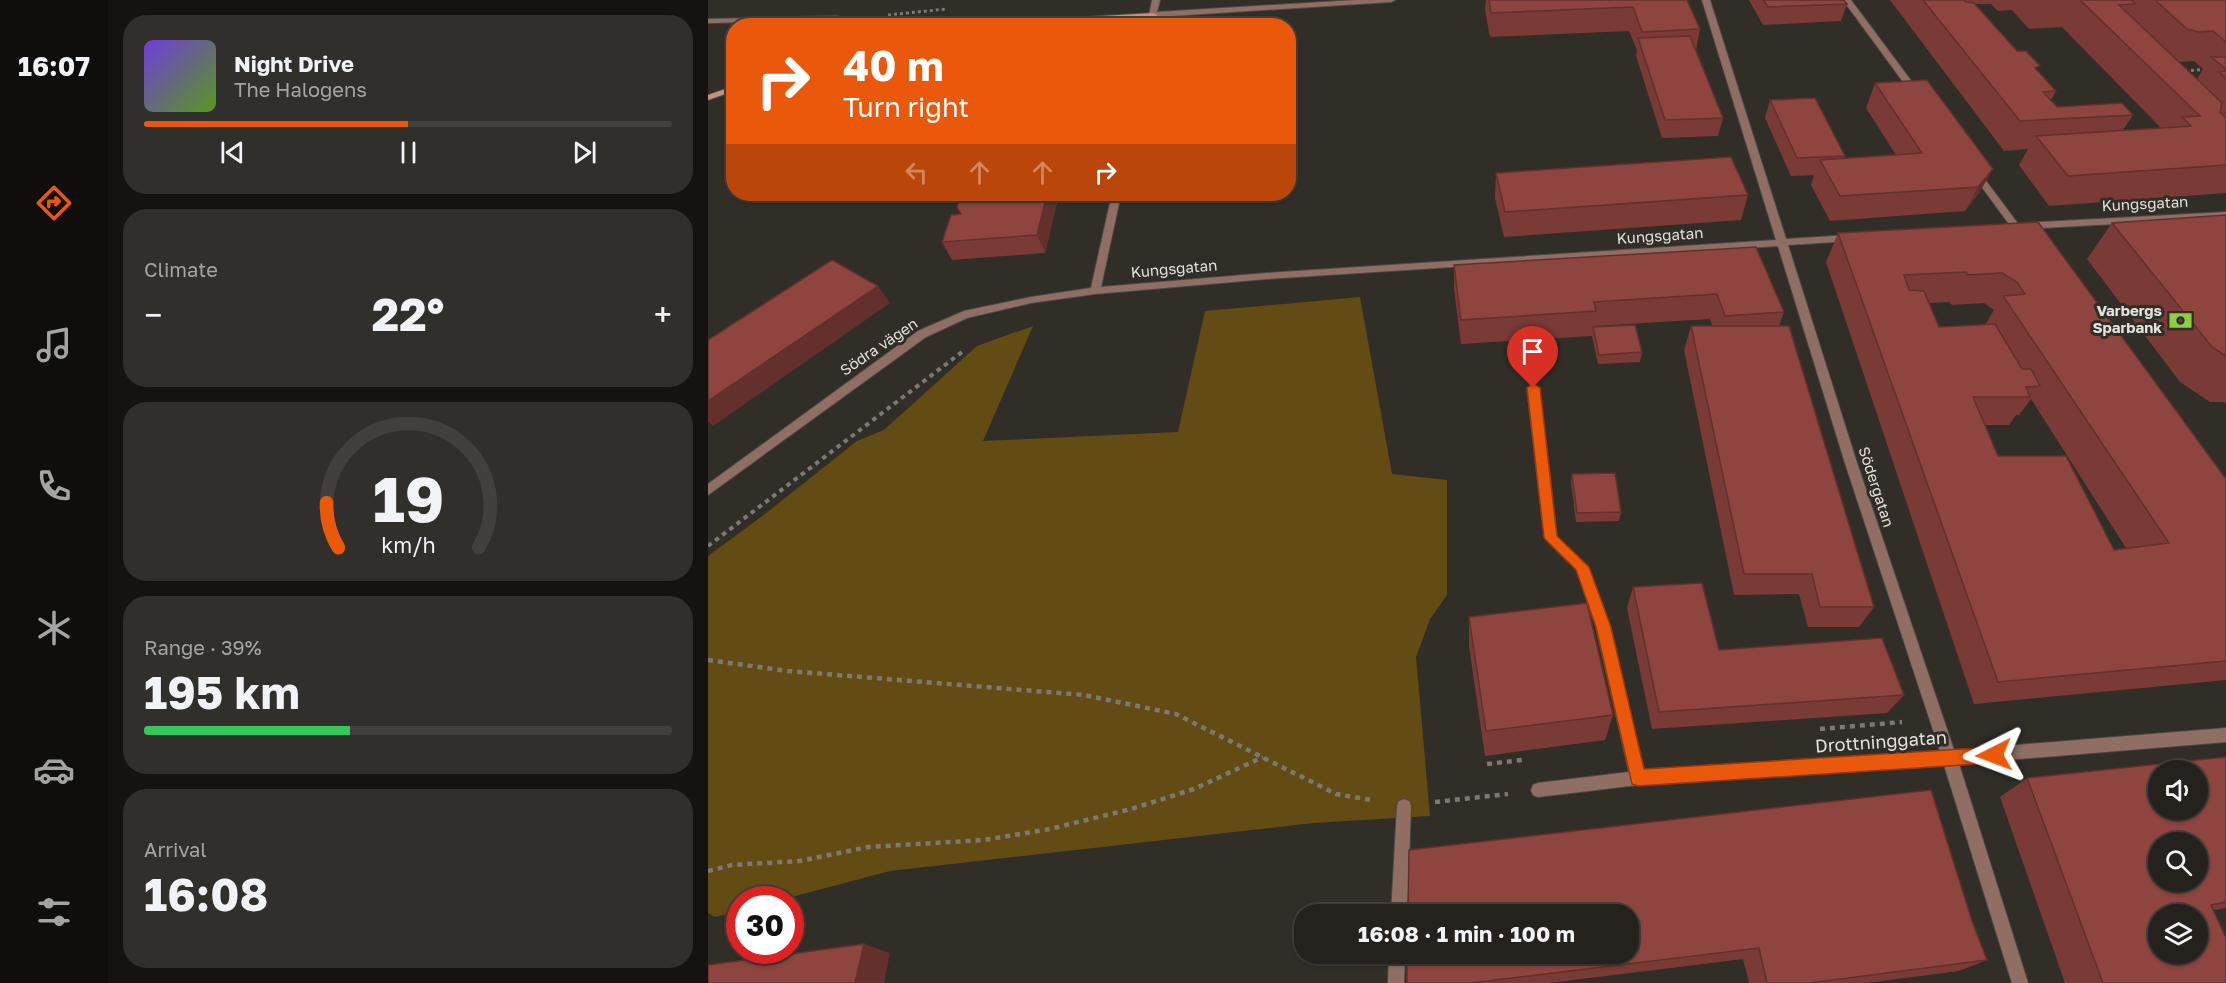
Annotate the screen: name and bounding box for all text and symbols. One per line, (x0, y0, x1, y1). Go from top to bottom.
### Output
text: 40 m (843, 40, 944, 90)
icon: right (744, 42, 822, 120)
text: 16:07 (18, 50, 90, 82)
text: Night Drive (234, 50, 354, 77)
text: The Halogens (234, 77, 367, 101)
text: Turn right (843, 91, 969, 123)
icon: previous (216, 136, 249, 169)
icon: pause (392, 136, 425, 169)
icon: next (568, 136, 601, 169)
icon: left (900, 156, 933, 189)
icon: ahead (963, 156, 996, 189)
icon: ahead (1026, 156, 1059, 189)
icon: right (1089, 156, 1122, 189)
icon: directions (33, 182, 75, 224)
street label: Kungsgatan (2101, 192, 2189, 214)
street label: Kungsgatan (1616, 223, 1704, 247)
street label: Kungsgatan (1130, 255, 1218, 281)
text: Climate (144, 257, 218, 281)
text: 22° (372, 287, 444, 341)
text: − (144, 295, 162, 334)
text: + (654, 295, 672, 334)
place label: Varbergs Sparbank (2092, 301, 2162, 336)
bank icon: Varbergs Sparbank (2167, 307, 2193, 333)
street label: Södra vägen (836, 314, 921, 379)
icon: music (33, 324, 75, 366)
pin (1507, 326, 1558, 388)
icon: arrive (1516, 335, 1549, 368)
street label: Södergatan (1855, 444, 1898, 529)
text: 19 (372, 462, 444, 537)
icon: phone (33, 465, 75, 507)
text: km/h (381, 533, 435, 559)
icon: climate (33, 607, 75, 649)
text: Range · 39% (144, 635, 262, 659)
text: 195 km (144, 665, 300, 719)
position arrow (1962, 723, 2026, 787)
street label: Drottninggatan (1814, 725, 1948, 757)
icon: car (33, 749, 75, 791)
map controls (2148, 760, 2208, 964)
button: sound (2148, 760, 2208, 820)
button: search (2148, 832, 2208, 892)
text: Arrival (144, 837, 207, 861)
text: 16:08 (144, 867, 268, 921)
speed limit sign: 30 (726, 886, 804, 964)
icon: filters (33, 891, 75, 933)
button: layers (2148, 904, 2208, 964)
text: 16:08 · 1 min · 100 m (1358, 920, 1575, 947)

